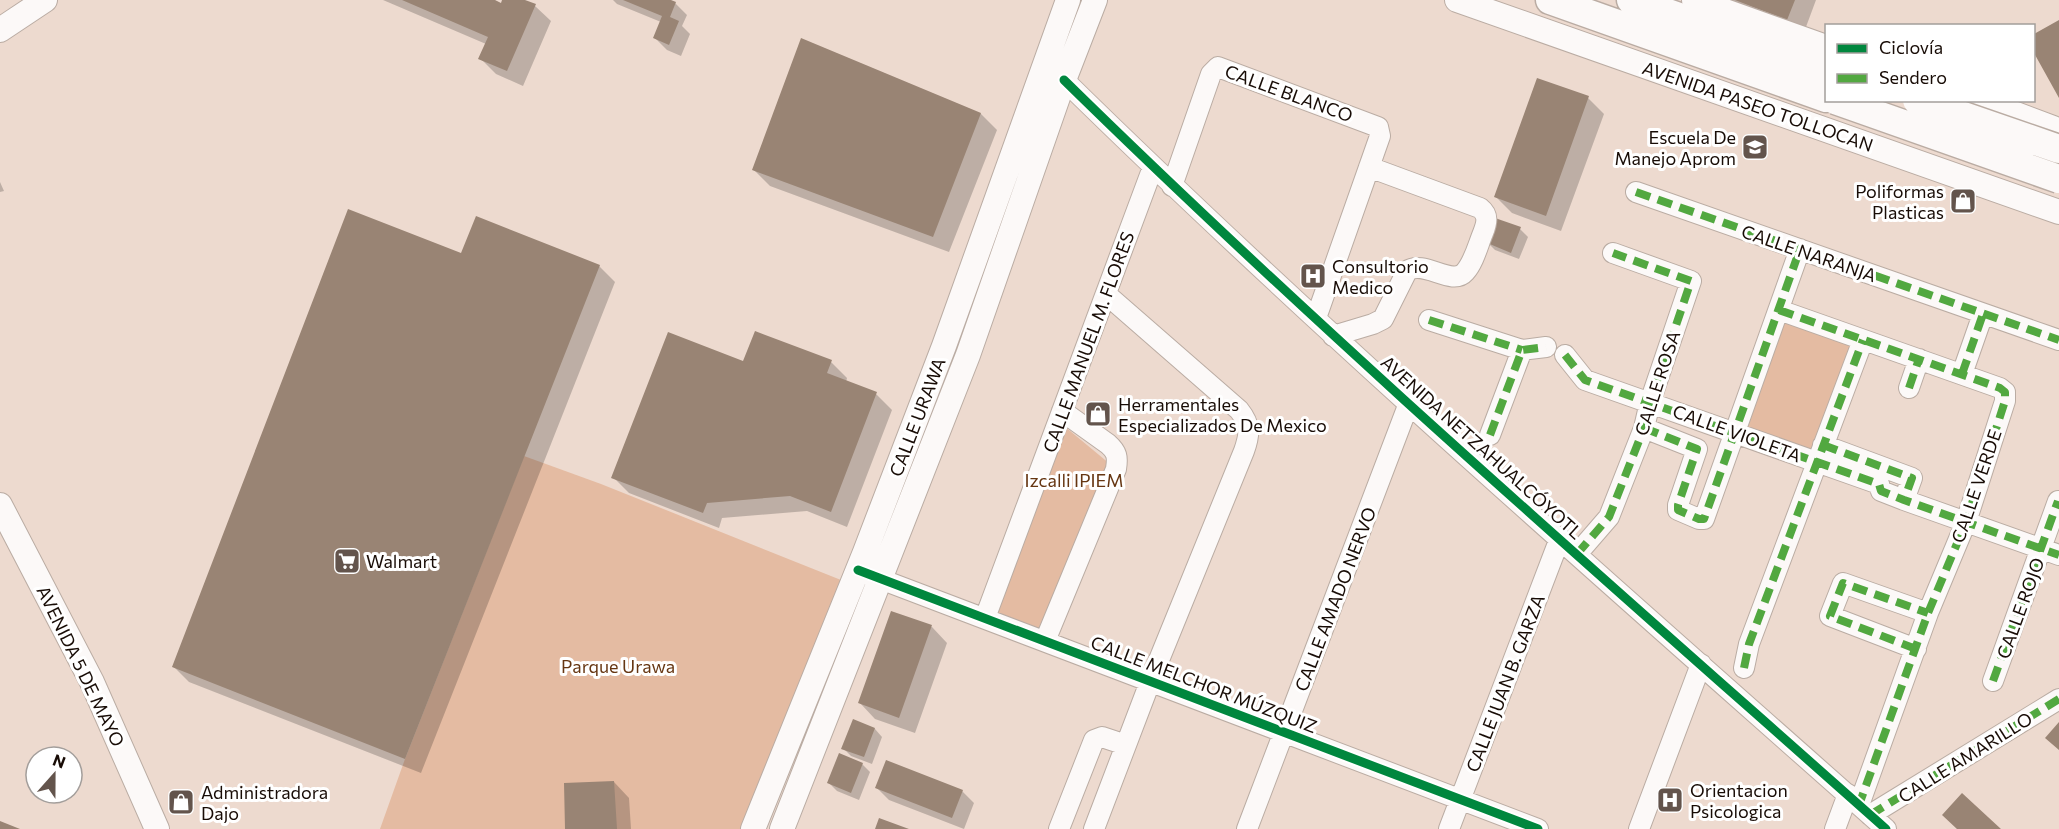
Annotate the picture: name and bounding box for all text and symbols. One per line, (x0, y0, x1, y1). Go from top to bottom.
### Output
legend (1825, 24, 2035, 102)
text: Ciclovía (1879, 36, 1943, 58)
street label: AVENIDA PASEO TOLLOCAN (1640, 56, 1876, 156)
street label: CALLE BLANCO (1222, 60, 1356, 126)
text: Sendero (1879, 66, 1947, 88)
place label: Escuela De Manejo Aprom (1615, 126, 1736, 169)
school or university icon: Escuela De Manejo Aprom (1740, 132, 1770, 162)
place label: Poliformas Plasticas (1855, 180, 1944, 223)
shop icon: Poliformas Plasticas (1948, 186, 1978, 216)
street label: CALLE NARANJA (1739, 220, 1879, 286)
street label: CALLE MANUEL M. FLORES (1038, 229, 1138, 455)
place label: Consultorio Medico (1332, 255, 1429, 298)
hospital icon: Consultorio Medico (1298, 261, 1328, 291)
street label: CALLE ROSA (1630, 328, 1684, 438)
street label: AVENIDA NETZAHUALCÓYOTL (1377, 351, 1587, 543)
street label: CALLE URAWA (884, 355, 950, 479)
place label: Herramentales Especializados De Mexico (1118, 393, 1327, 436)
shop icon: Herramentales Especializados De Mexico (1083, 399, 1113, 429)
street label: CALLE VIOLETA (1670, 400, 1804, 466)
street label: CALLE VERDE (1946, 426, 2006, 546)
park label: Izcalli IPIEM (1025, 469, 1123, 491)
street label: CALLE AMADO NERVO (1290, 504, 1380, 694)
supermarket icon: Walmart (332, 546, 362, 576)
place label: Walmart (366, 550, 437, 572)
street label: CALLE ROJO (1992, 554, 2048, 662)
street label: AVENIDA 5 DE MAYO (32, 582, 130, 750)
street label: CALLE JUAN B. GARZA (1461, 591, 1549, 775)
street label: CALLE MELCHOR MÚZQUIZ (1088, 631, 1320, 737)
park label: Parque Urawa (561, 655, 675, 677)
street label: CALLE AMARILLO (1894, 707, 2036, 807)
north arrow (24, 745, 84, 805)
text: N (51, 750, 69, 772)
place label: Orientacion Psicologica (1690, 779, 1788, 822)
place label: Administradora Dajo (201, 781, 328, 824)
hospital icon: Orientacion Psicologica (1655, 785, 1685, 815)
shop icon: Administradora Dajo (166, 787, 196, 817)

